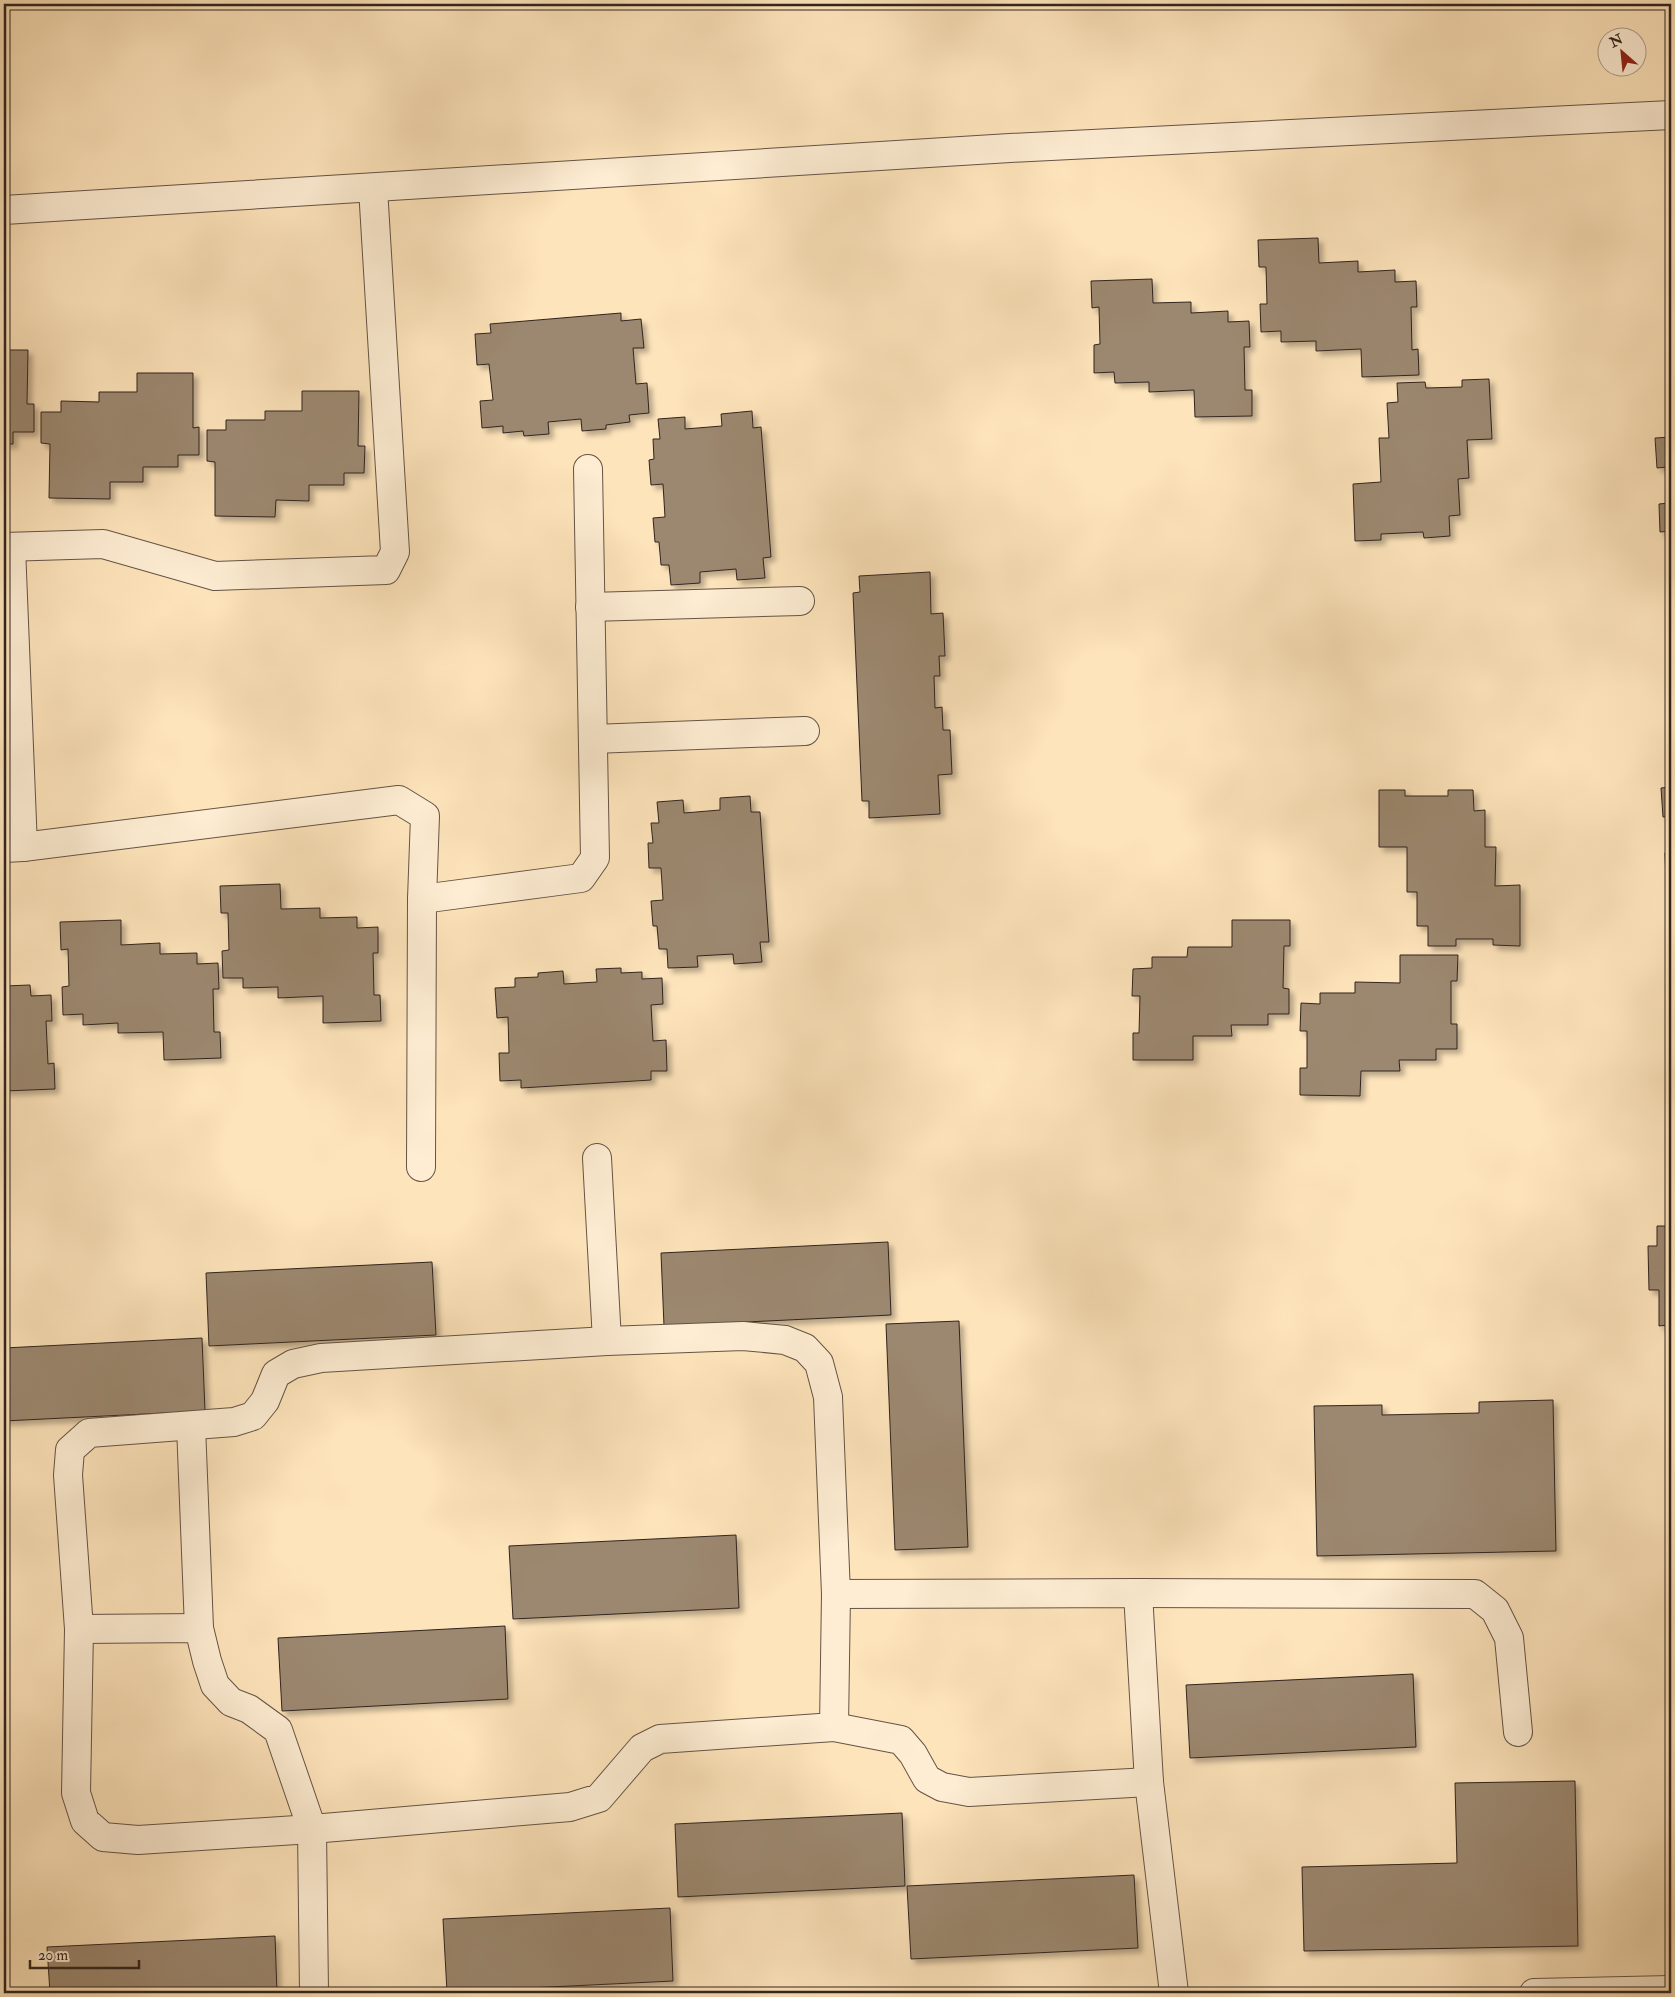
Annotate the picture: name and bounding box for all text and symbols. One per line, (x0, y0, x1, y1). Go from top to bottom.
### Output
north arrow (1598, 28, 1648, 78)
text: N (1606, 30, 1626, 52)
scale bar (30, 1937, 139, 1969)
text: 20 m (38, 1946, 68, 1965)

